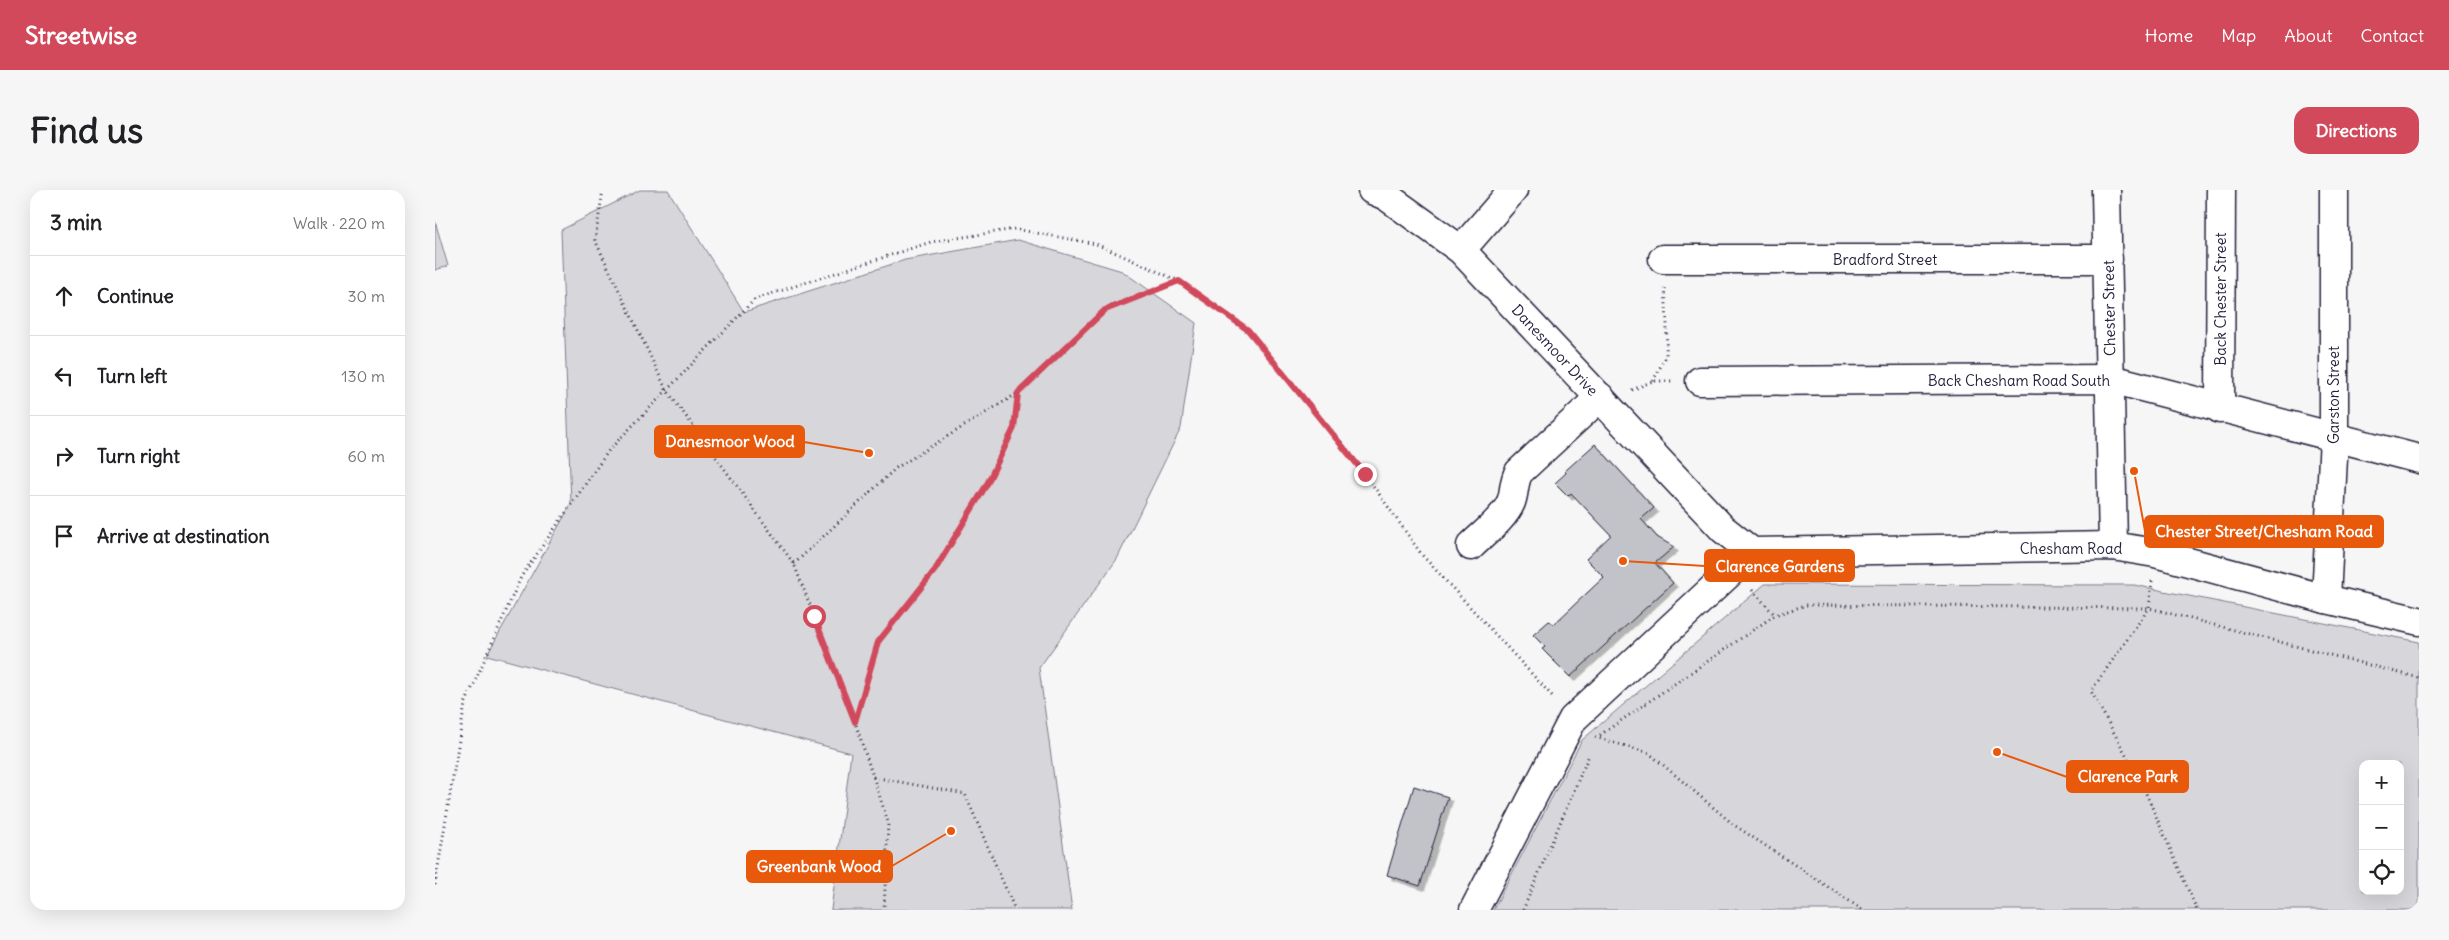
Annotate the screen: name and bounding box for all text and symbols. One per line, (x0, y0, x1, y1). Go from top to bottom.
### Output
text: Streetwise (25, 20, 137, 50)
text: Home (2145, 24, 2193, 47)
text: Map (2221, 24, 2256, 47)
text: About (2284, 24, 2332, 47)
text: Contact (2360, 24, 2424, 47)
button: Directions (2294, 107, 2419, 154)
text: Find us (30, 108, 143, 152)
text: 3 min (50, 209, 102, 236)
text: Walk · 220 m (293, 213, 385, 233)
street label: Back Chester Street (2211, 232, 2230, 366)
street label: Bradford Street (1833, 250, 1937, 269)
street label: Chester Street (2099, 260, 2119, 356)
icon: ahead (50, 282, 78, 310)
text: Continue (97, 284, 174, 308)
text: 30 m (348, 286, 385, 306)
street label: Danesmoor Drive (1508, 300, 1602, 400)
street label: Garston Street (2324, 346, 2343, 444)
icon: left (50, 362, 78, 390)
text: Turn left (97, 364, 167, 388)
text: 130 m (341, 366, 385, 386)
street label: Back Chesham Road South (1928, 371, 2111, 390)
callout: Danesmoor Wood (655, 426, 804, 457)
text: Danesmoor Wood (665, 431, 795, 451)
icon: right (50, 442, 78, 470)
text: Turn right (97, 444, 180, 468)
text: 60 m (347, 446, 385, 466)
route end (1354, 463, 1377, 486)
callout: Chester Street/Chesham Road (2145, 516, 2383, 547)
text: Chester Street/Chesham Road (2155, 521, 2373, 541)
icon: arrive (50, 522, 78, 550)
text: Arrive at destination (97, 524, 270, 548)
street label: Chesham Road (2020, 539, 2122, 558)
callout: Clarence Gardens (1705, 550, 1854, 581)
text: Clarence Gardens (1715, 556, 1845, 576)
route start (803, 605, 826, 628)
map controls (2359, 760, 2404, 895)
button: + (2359, 760, 2404, 805)
callout: Clarence Park (2067, 761, 2188, 792)
text: Clarence Park (2078, 766, 2178, 786)
button: − (2359, 805, 2404, 850)
button: locate (2359, 850, 2404, 895)
callout: Greenbank Wood (747, 851, 892, 882)
text: Greenbank Wood (757, 856, 882, 876)

